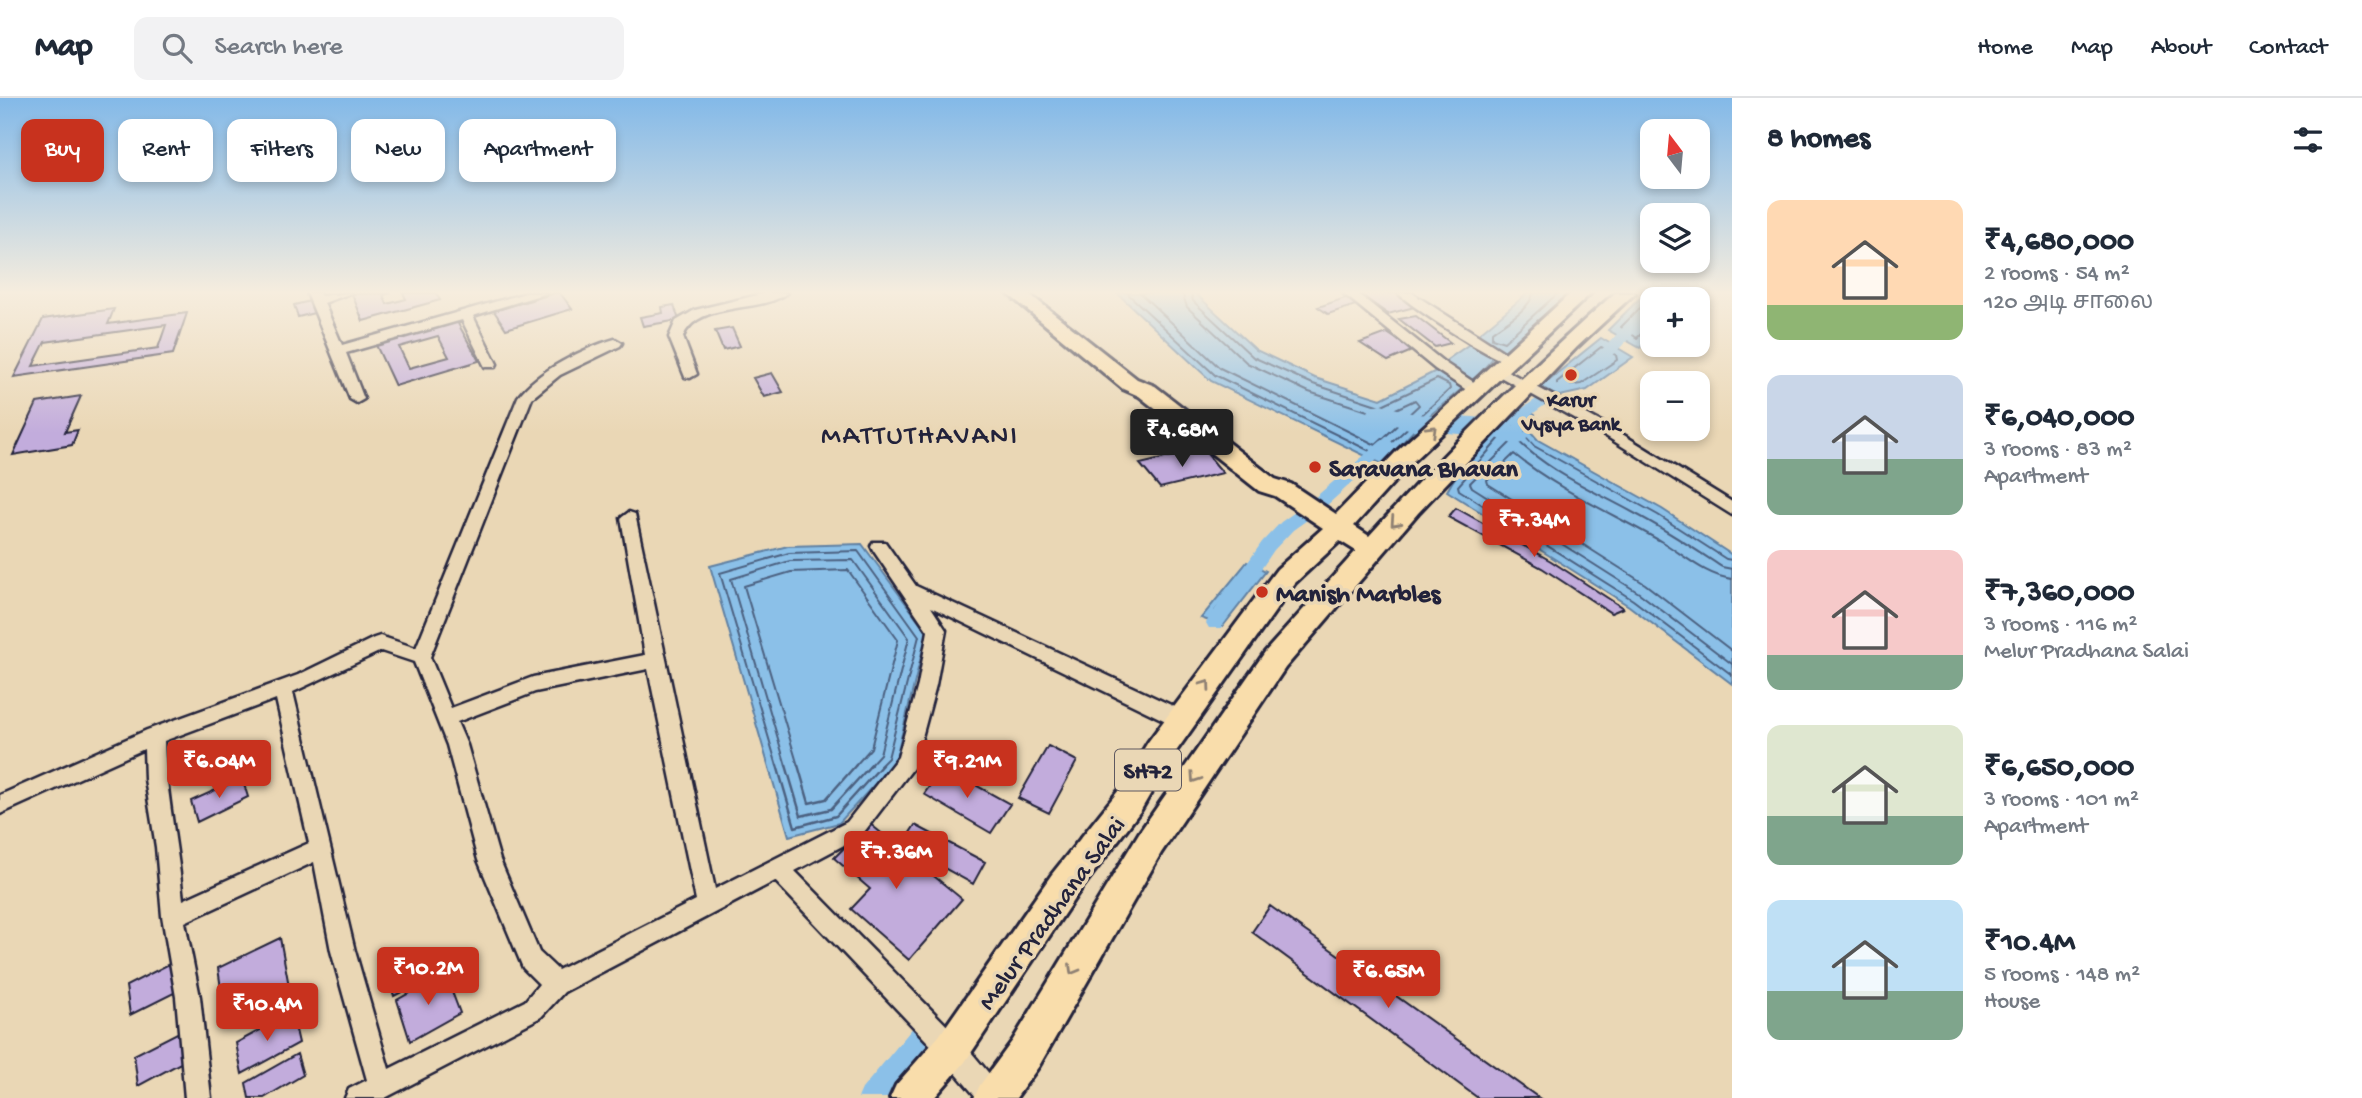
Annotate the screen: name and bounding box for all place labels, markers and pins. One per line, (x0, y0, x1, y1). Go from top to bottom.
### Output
marker: Karur Vysya Bank (1563, 367, 1579, 383)
place label: Karur Vysya Bank (1521, 390, 1623, 439)
pin: ₹4.68M (1125, 410, 1239, 469)
place label: Saravana Bhavan (1329, 456, 1519, 487)
marker: Saravana Bhavan (1307, 459, 1323, 475)
pin: ₹7.34M (1477, 500, 1591, 559)
place label: Manish Marbles (1276, 581, 1442, 612)
marker: Manish Marbles (1254, 584, 1270, 600)
pin: ₹6.04M (162, 740, 276, 800)
pin: ₹9.21M (910, 740, 1024, 800)
pin: ₹7.36M (839, 832, 953, 891)
pin: ₹10.2M (371, 948, 485, 1007)
pin: ₹6.65M (1331, 950, 1445, 1010)
pin: ₹10.4M (210, 984, 324, 1043)

